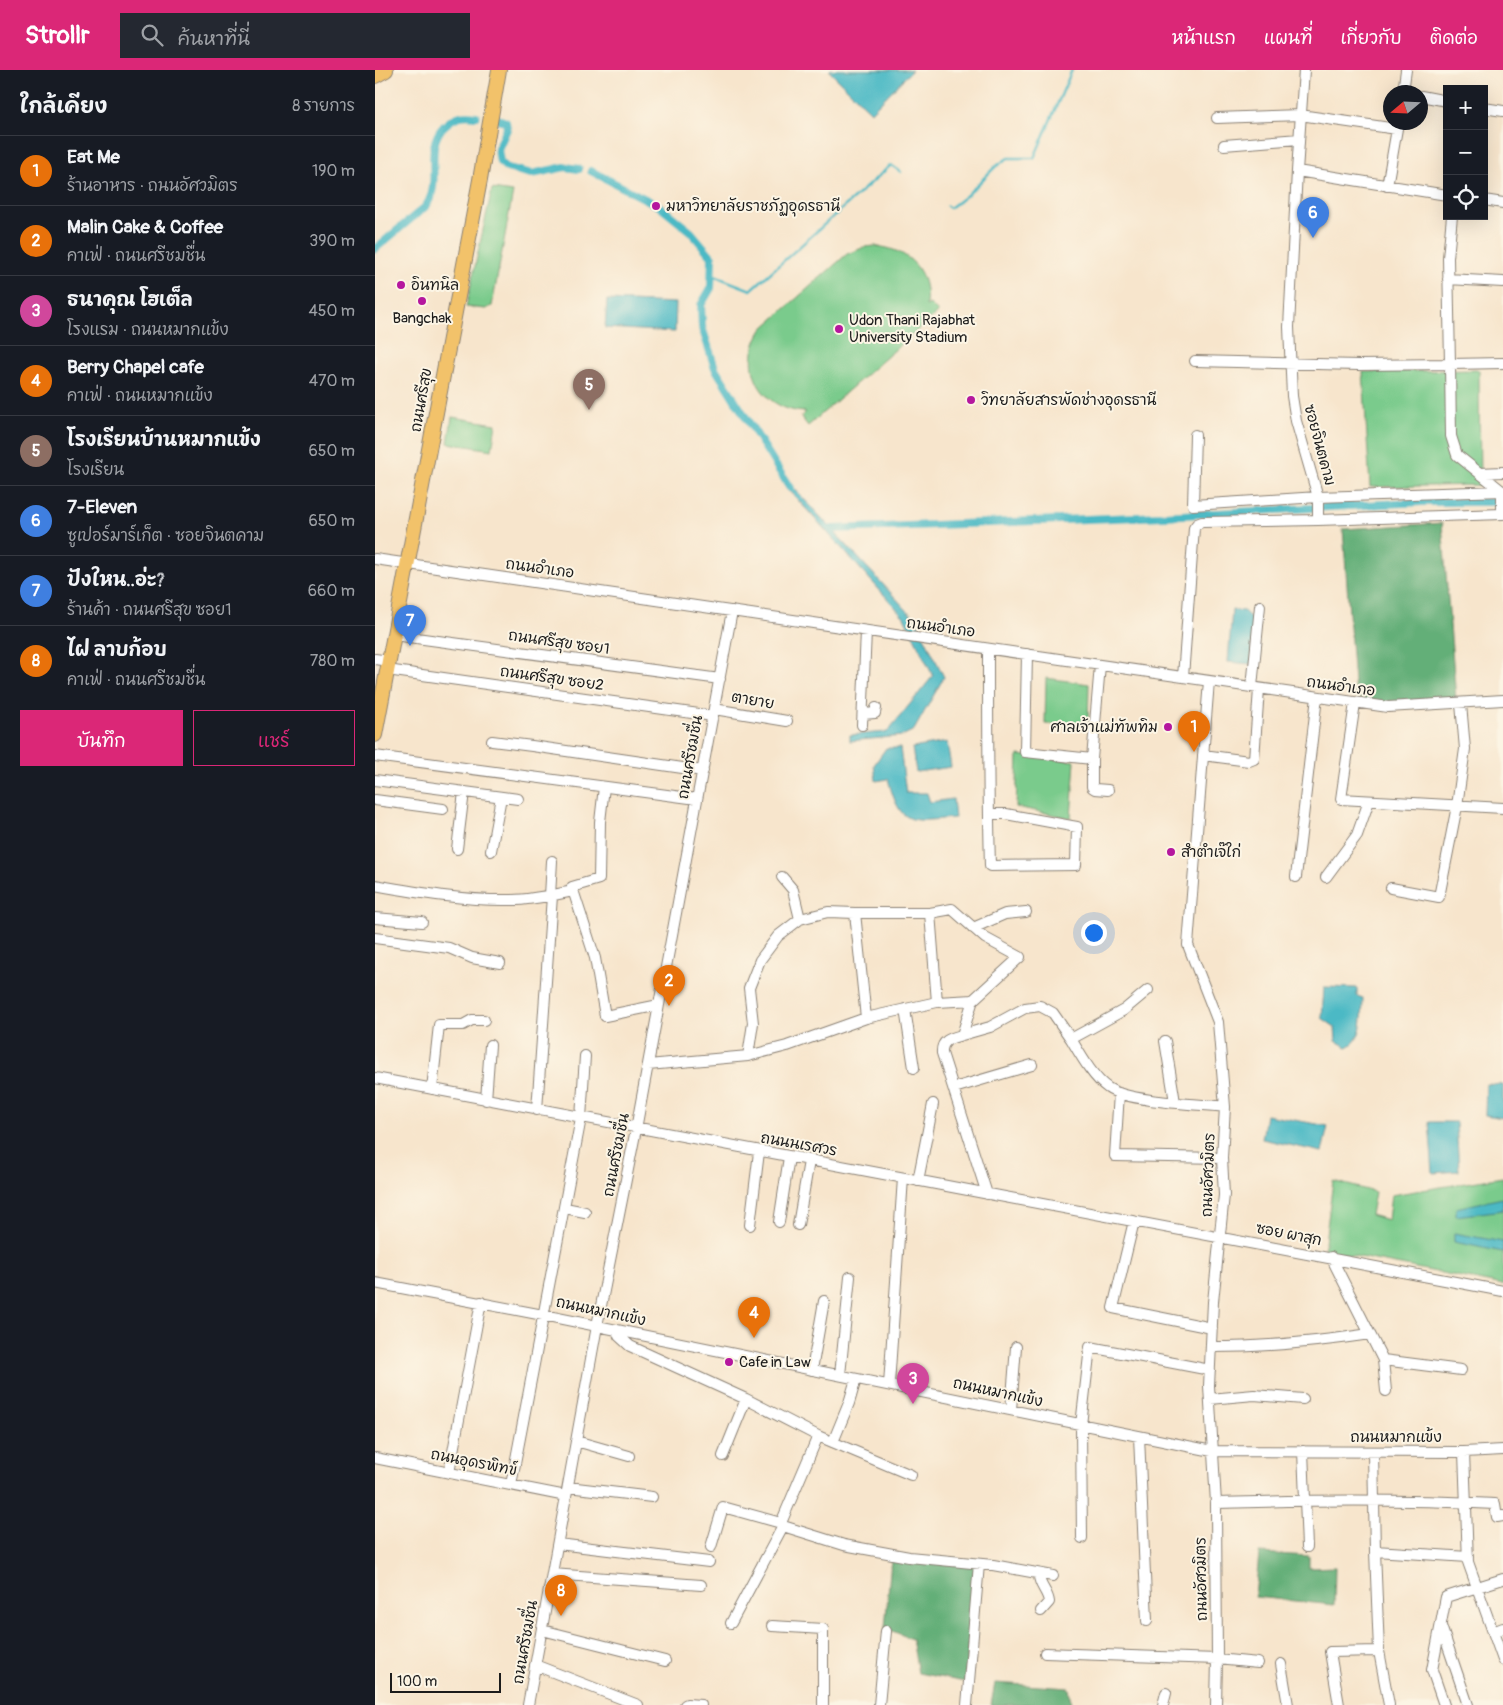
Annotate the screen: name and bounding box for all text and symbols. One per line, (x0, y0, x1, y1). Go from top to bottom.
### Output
search box (120, 13, 470, 58)
text: Strollr (25, 21, 90, 50)
icon: search (138, 21, 166, 49)
text: ค้นหาที่นี่ (178, 27, 250, 51)
text: หน้าแรก (1172, 27, 1236, 50)
text: แผนที่ (1264, 27, 1312, 50)
text: เกี่ยวกับ (1340, 27, 1402, 50)
text: ติดต่อ (1430, 27, 1478, 50)
north arrow (1383, 85, 1428, 130)
map controls (1443, 85, 1488, 220)
button: + (1443, 85, 1488, 130)
text: ใกล้เคียง (20, 93, 107, 120)
text: 8 รายการ (292, 96, 355, 116)
button: − (1443, 130, 1488, 175)
text: Eat Me (67, 145, 120, 169)
text: 1 (33, 161, 39, 181)
text: 190 m (312, 161, 355, 181)
button: locate (1443, 175, 1488, 220)
text: ร้านอาหาร · ถนนอัศวมิตร (67, 176, 238, 196)
place label: มหาวิทยาลัยราชภัฏอุดรธานี (666, 197, 840, 217)
pin: 6 (1297, 197, 1329, 238)
marker: มหาวิทยาลัยราชภัฏอุดรธานี (650, 200, 662, 212)
text: Malin Cake & Coffee (67, 215, 223, 239)
text: 2 (32, 231, 40, 251)
text: 390 m (309, 231, 355, 251)
text: คาเฟ่ · ถนนศรีชมชื่น (67, 246, 205, 266)
place label: อินทนิล (411, 276, 459, 295)
marker: อินทนิล (395, 279, 407, 291)
text: ธนาคุณ โฮเต็ล (67, 288, 193, 312)
marker: Bangchak (416, 295, 428, 307)
text: 3 (32, 301, 40, 321)
text: 450 m (308, 301, 355, 321)
place label: Bangchak (393, 309, 452, 328)
place label: Udon Thani Rajabhat University Stadium (849, 311, 976, 347)
text: โรงแรม · ถนนหมากแข้ง (67, 320, 229, 340)
marker: Udon Thani Rajabhat University Stadium (833, 323, 845, 335)
text: Berry Chapel cafe (67, 355, 204, 379)
street label: ถนนศรีสุข (407, 366, 437, 434)
pin: 5 (573, 369, 605, 410)
text: 4 (31, 371, 41, 391)
text: 470 m (309, 371, 355, 391)
text: คาเฟ่ · ถนนหมากแข้ง (67, 386, 213, 406)
place label: วิทยาลัยสารพัดช่างอุดรธานี (981, 390, 1157, 411)
marker: วิทยาลัยสารพัดช่างอุดรธานี (965, 394, 977, 406)
street label: ซอยจินตคาม (1300, 402, 1340, 488)
text: โรงเรียนบ้านหมากแข้ง (67, 428, 261, 452)
text: 5 (32, 441, 40, 461)
text: 650 m (308, 441, 355, 461)
text: โรงเรียน (67, 460, 124, 480)
text: 7-Eleven (67, 495, 137, 519)
text: 6 (31, 511, 41, 531)
text: 650 m (308, 511, 355, 531)
text: ซูเปอร์มาร์เก็ต · ซอยจินตคาม (67, 526, 264, 546)
street label: ถนนอำเภอ (504, 554, 576, 583)
text: ปังใหน..อ่ะ? (67, 568, 165, 592)
text: 7 (32, 581, 40, 601)
text: 660 m (308, 581, 355, 601)
text: ร้านค้า · ถนนศรีสุข ซอย1 (67, 600, 232, 620)
pin: 7 (394, 605, 426, 646)
street label: ถนนอำเภอ (905, 613, 977, 642)
street label: ถนนศรีสุข ซอย1 (507, 626, 611, 660)
text: ไฝ ลาบก้อบ (67, 638, 167, 662)
text: 8 (32, 651, 40, 671)
text: 780 m (310, 651, 355, 671)
street label: ถนนศรีสุข ซอย2 (499, 662, 605, 696)
text: คาเฟ่ · ถนนศรีชมชื่น (67, 670, 205, 690)
street label: ถนนอำเภอ (1305, 672, 1377, 701)
street label: ตายาย (730, 687, 776, 714)
button: บันทึก (20, 710, 183, 766)
button: แชร์ (193, 710, 355, 766)
pin: 1 (1178, 711, 1210, 752)
street label: ถนนศรีชมชื่น (669, 713, 707, 801)
place label: ศาลเจ้าแม่ทัพทิม (1050, 717, 1158, 737)
marker: ศาลเจ้าแม่ทัพทิม (1162, 721, 1174, 733)
place label: สำตำเจ๊ใก่ (1181, 842, 1241, 862)
marker: สำตำเจ๊ใก่ (1165, 846, 1177, 858)
your location (1081, 920, 1107, 946)
pin: 2 (653, 965, 685, 1006)
street label: ถนนศรีชมชื่น (594, 1111, 634, 1199)
street label: ถนนนเรศวร (759, 1128, 839, 1161)
street label: ถนนอัศวมิตร (1198, 1133, 1219, 1217)
street label: ซอย ผาสุก (1254, 1219, 1323, 1251)
street label: ถนนหมากแข้ง (554, 1292, 648, 1330)
pin: 4 (738, 1297, 770, 1338)
place label: Cafe in Law (739, 1353, 811, 1372)
marker: Cafe in Law (723, 1356, 735, 1368)
pin: 3 (897, 1363, 929, 1404)
street label: ถนนหมากแข้ง (951, 1373, 1045, 1411)
street label: ถนนหมากแข้ง (1350, 1427, 1442, 1447)
street label: ถนนอุดรพิทข์ (429, 1444, 519, 1481)
street label: ถนนอัศวมิตร (1191, 1537, 1212, 1621)
pin: 8 (545, 1575, 577, 1616)
street label: ถนนศรีชมชื่น (504, 1598, 542, 1686)
scale bar (390, 1670, 501, 1693)
text: 100 m (397, 1673, 437, 1690)

